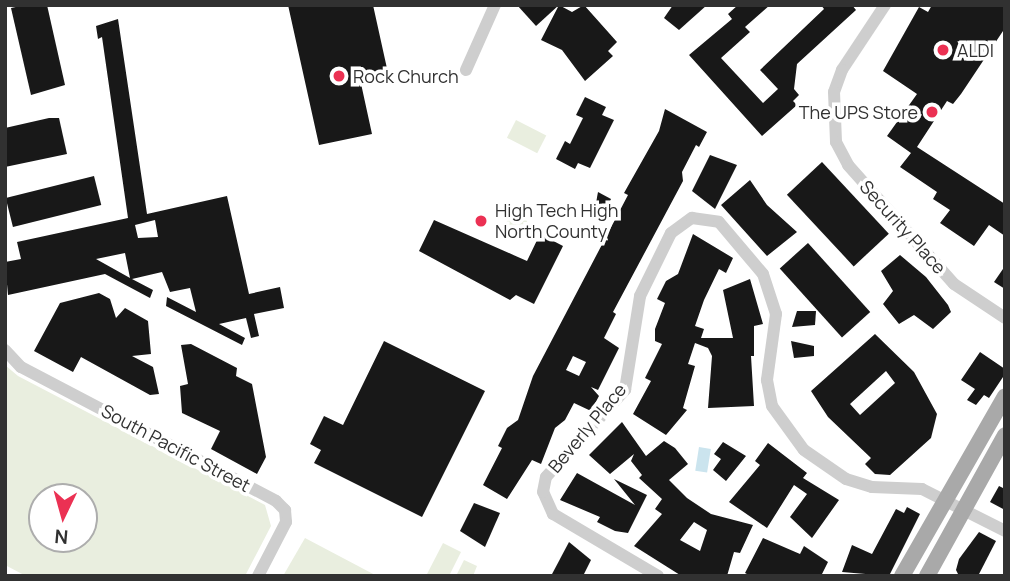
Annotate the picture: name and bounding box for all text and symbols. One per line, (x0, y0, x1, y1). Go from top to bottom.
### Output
place label: ALDI (957, 39, 994, 61)
marker: ALDI (935, 42, 951, 58)
place label: Rock Church (353, 65, 459, 87)
marker: Rock Church (331, 68, 347, 84)
place label: The UPS Store (799, 101, 918, 123)
marker: The UPS Store (924, 104, 940, 120)
street label: Security Place (855, 176, 951, 278)
place label: High Tech High North County (495, 200, 618, 242)
marker: High Tech High North County (473, 213, 489, 229)
street label: Beverly Place (544, 379, 630, 477)
street label: South Pacific Street (98, 400, 254, 496)
north arrow (28, 483, 98, 553)
text: N (53, 523, 69, 550)

